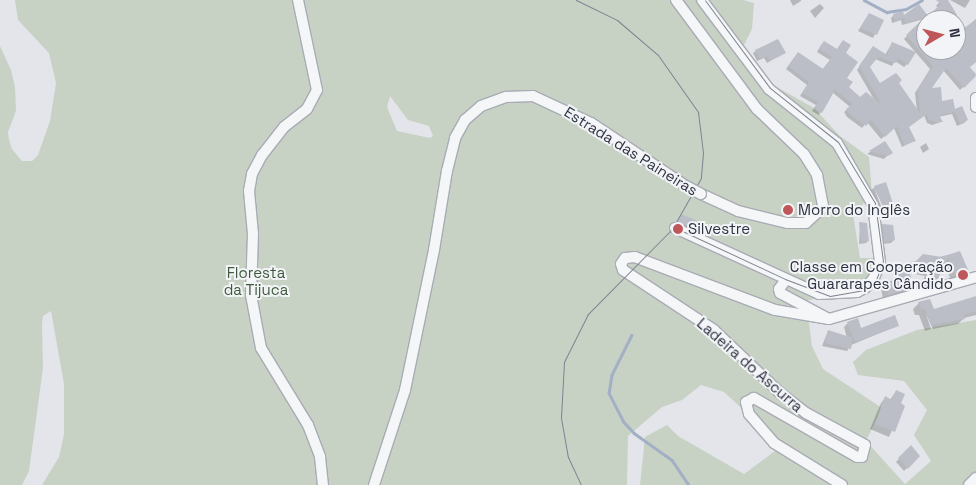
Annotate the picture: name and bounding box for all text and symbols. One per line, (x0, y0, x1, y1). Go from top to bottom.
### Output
north arrow (916, 10, 966, 60)
text: N (945, 27, 964, 39)
street label: Estrada das Paineiras (561, 103, 701, 199)
place label: Morro do Inglês (798, 201, 910, 219)
marker: Morro do Inglês (782, 204, 794, 216)
place label: Silvestre (688, 220, 750, 238)
marker: Silvestre (672, 223, 684, 235)
place label: Classe em Cooperação Guararapes Cândido (790, 257, 953, 292)
park label: Floresta da Tijuca (224, 263, 288, 298)
marker: Classe em Cooperação Guararapes Cândido (957, 269, 969, 281)
street label: Ladeira do Ascurra (693, 314, 807, 416)

